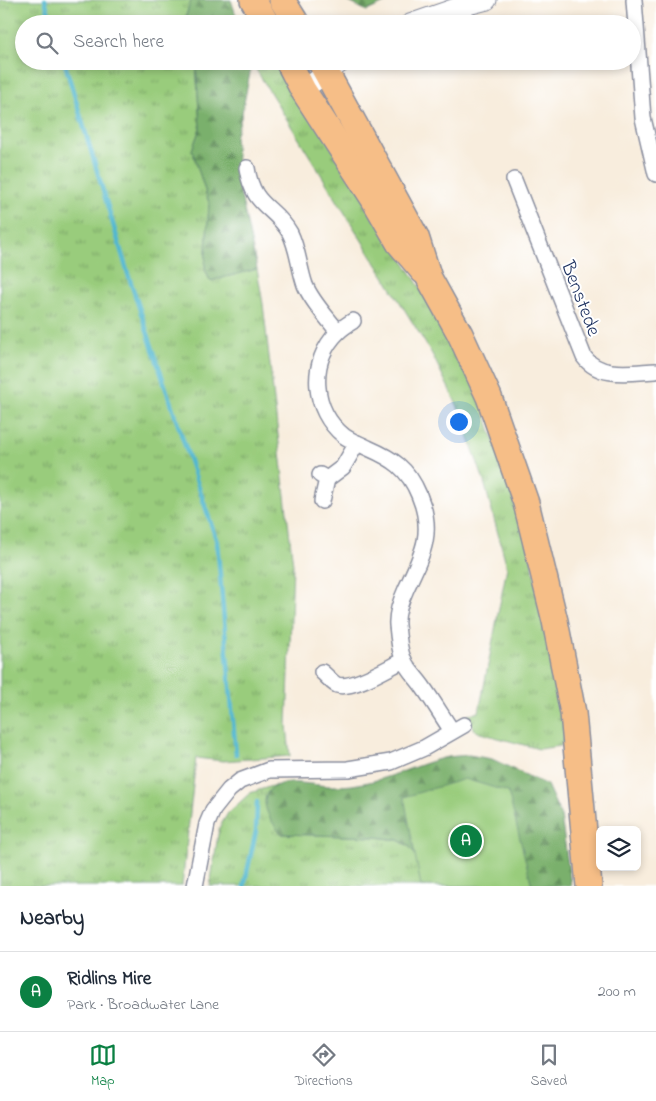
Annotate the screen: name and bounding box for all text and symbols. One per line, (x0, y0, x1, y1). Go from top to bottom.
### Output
search box (15, 15, 641, 70)
icon: search (33, 29, 61, 57)
text: Search here (73, 29, 164, 56)
street label: Benstede (552, 256, 607, 341)
your location (446, 409, 472, 435)
pin: A (450, 822, 482, 860)
map controls (596, 826, 641, 871)
button: layers (596, 826, 641, 871)
text: Nearby (20, 904, 84, 934)
text: Ridlins Mire (67, 966, 151, 993)
text: A (31, 980, 41, 1004)
text: 200 m (598, 980, 636, 1004)
text: Park · Broadwater Lane (67, 993, 219, 1017)
tab: Map (89, 1041, 117, 1092)
tab: Directions (295, 1041, 353, 1092)
tab: Saved (531, 1041, 567, 1092)

